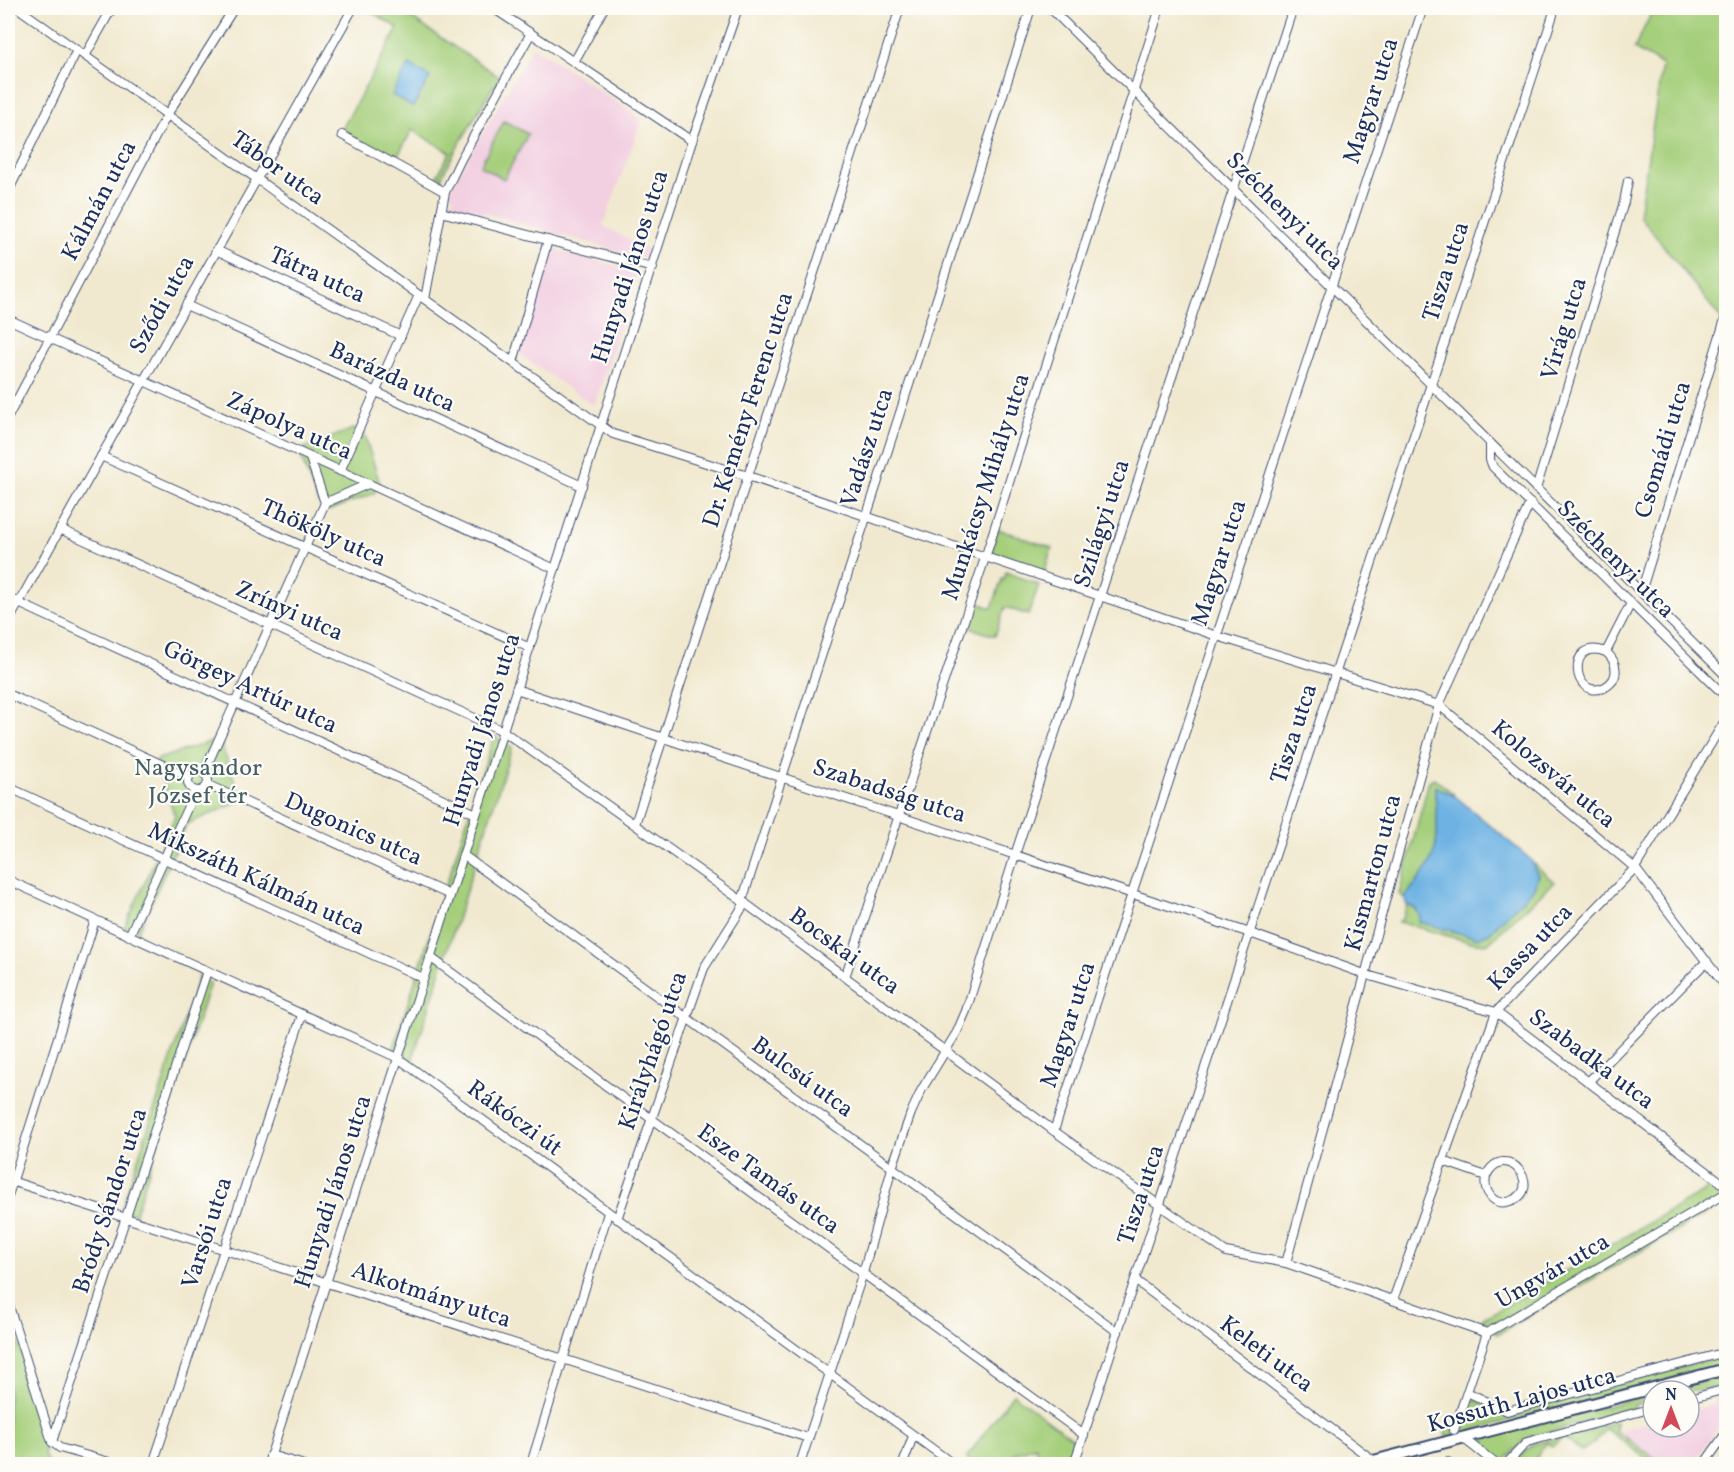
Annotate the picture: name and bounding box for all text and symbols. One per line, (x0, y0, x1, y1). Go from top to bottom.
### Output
street label: Magyar utca (1336, 34, 1408, 168)
street label: Tábor utca (223, 123, 331, 215)
street label: Kálmán utca (54, 135, 146, 267)
street label: Széchenyi utca (1217, 145, 1351, 279)
street label: Hunyadi János utca (584, 166, 678, 368)
street label: Tisza utca (1415, 218, 1479, 326)
street label: Tátra utca (263, 239, 371, 313)
street label: Sződi utca (122, 250, 204, 360)
street label: Virág utca (1533, 273, 1597, 385)
street label: Dr. Kemény Ferenc utca (695, 288, 803, 532)
street label: Barázda utca (323, 334, 461, 422)
street label: Munkácsy Mihály utca (934, 369, 1040, 605)
street label: Csomádi utca (1627, 377, 1701, 523)
street label: Zápolya utca (221, 384, 357, 470)
street label: Vadász utca (833, 384, 903, 512)
street label: Szilágyi utca (1066, 455, 1140, 593)
street label: Thököly utca (255, 491, 391, 577)
street label: Széchenyi utca (1548, 493, 1682, 627)
street label: Magyar utca (1184, 496, 1256, 630)
street label: Zrínyi utca (229, 573, 349, 651)
street label: Hunyadi János utca (436, 629, 530, 831)
street label: Görgey Artúr utca (157, 633, 343, 743)
street label: Tisza utca (1263, 680, 1327, 788)
street label: Kolozsvár utca (1483, 713, 1623, 837)
street label: Szabadság utca (808, 751, 970, 833)
park label: Nagysándor József tér (134, 752, 262, 814)
street label: Dugonics utca (279, 784, 427, 876)
street label: Kismarton utca (1337, 791, 1411, 955)
street label: Mikszáth Kálmán utca (142, 815, 370, 945)
street label: Kassa utca (1481, 897, 1581, 999)
street label: Bocskai utca (781, 900, 907, 1004)
street label: Magyar utca (1033, 958, 1105, 1092)
street label: Királyhágó utca (611, 967, 697, 1135)
street label: Szabadka utca (1521, 1001, 1661, 1119)
street label: Bulcsú utca (744, 1029, 860, 1127)
street label: Rákóczi út (459, 1073, 569, 1165)
street label: Hunyadi János utca (287, 1091, 381, 1293)
street label: Bródy Sándor utca (65, 1104, 157, 1298)
street label: Esze Tamás utca (689, 1116, 847, 1244)
street label: Tisza utca (1110, 1141, 1174, 1249)
street label: Varsói utca (174, 1173, 242, 1293)
street label: Ungvár utca (1490, 1226, 1616, 1318)
street label: Alkotmány utca (347, 1254, 515, 1338)
street label: Keleti utca (1212, 1308, 1320, 1402)
street label: Kossuth Lajos utca (1424, 1359, 1620, 1443)
north arrow (1641, 1379, 1701, 1439)
text: N (1665, 1385, 1677, 1407)

